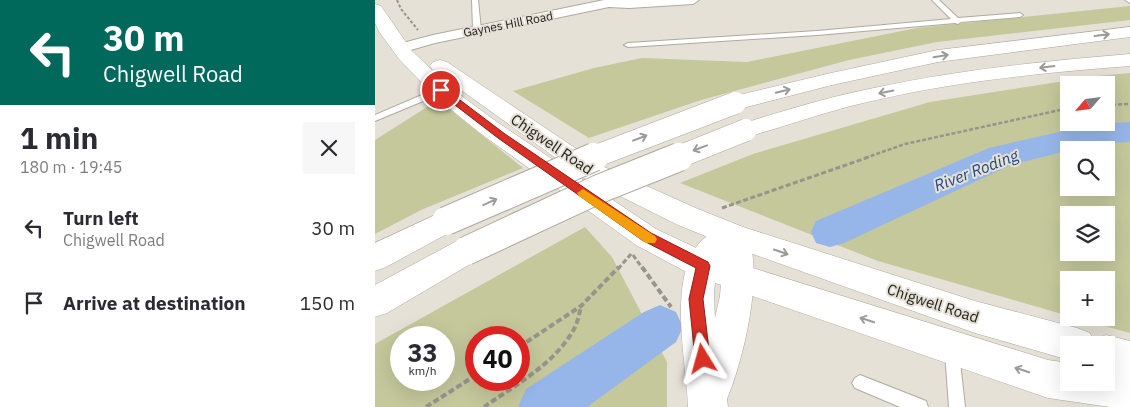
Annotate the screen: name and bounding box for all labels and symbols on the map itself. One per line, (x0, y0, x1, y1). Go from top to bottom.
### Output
street label: Gaynes Hill Road (462, 8, 554, 40)
one-way arrow (1094, 30, 1110, 40)
one-way arrow (933, 50, 949, 60)
one-way arrow (1039, 62, 1055, 72)
pin (420, 69, 462, 111)
north arrow (1060, 76, 1115, 131)
one-way arrow (774, 86, 790, 95)
one-way arrow (878, 88, 894, 97)
street label: Chigwell Road (507, 109, 597, 179)
one-way arrow (632, 133, 647, 142)
one-way arrow (693, 144, 709, 153)
water label: River Roding (931, 144, 1022, 195)
one-way arrow (482, 196, 497, 206)
one-way arrow (772, 247, 788, 257)
street label: Chigwell Road (885, 279, 981, 327)
one-way arrow (860, 315, 875, 324)
speed limit sign: 40 (465, 326, 530, 391)
position arrow (676, 332, 728, 384)
one-way arrow (1014, 365, 1030, 374)

